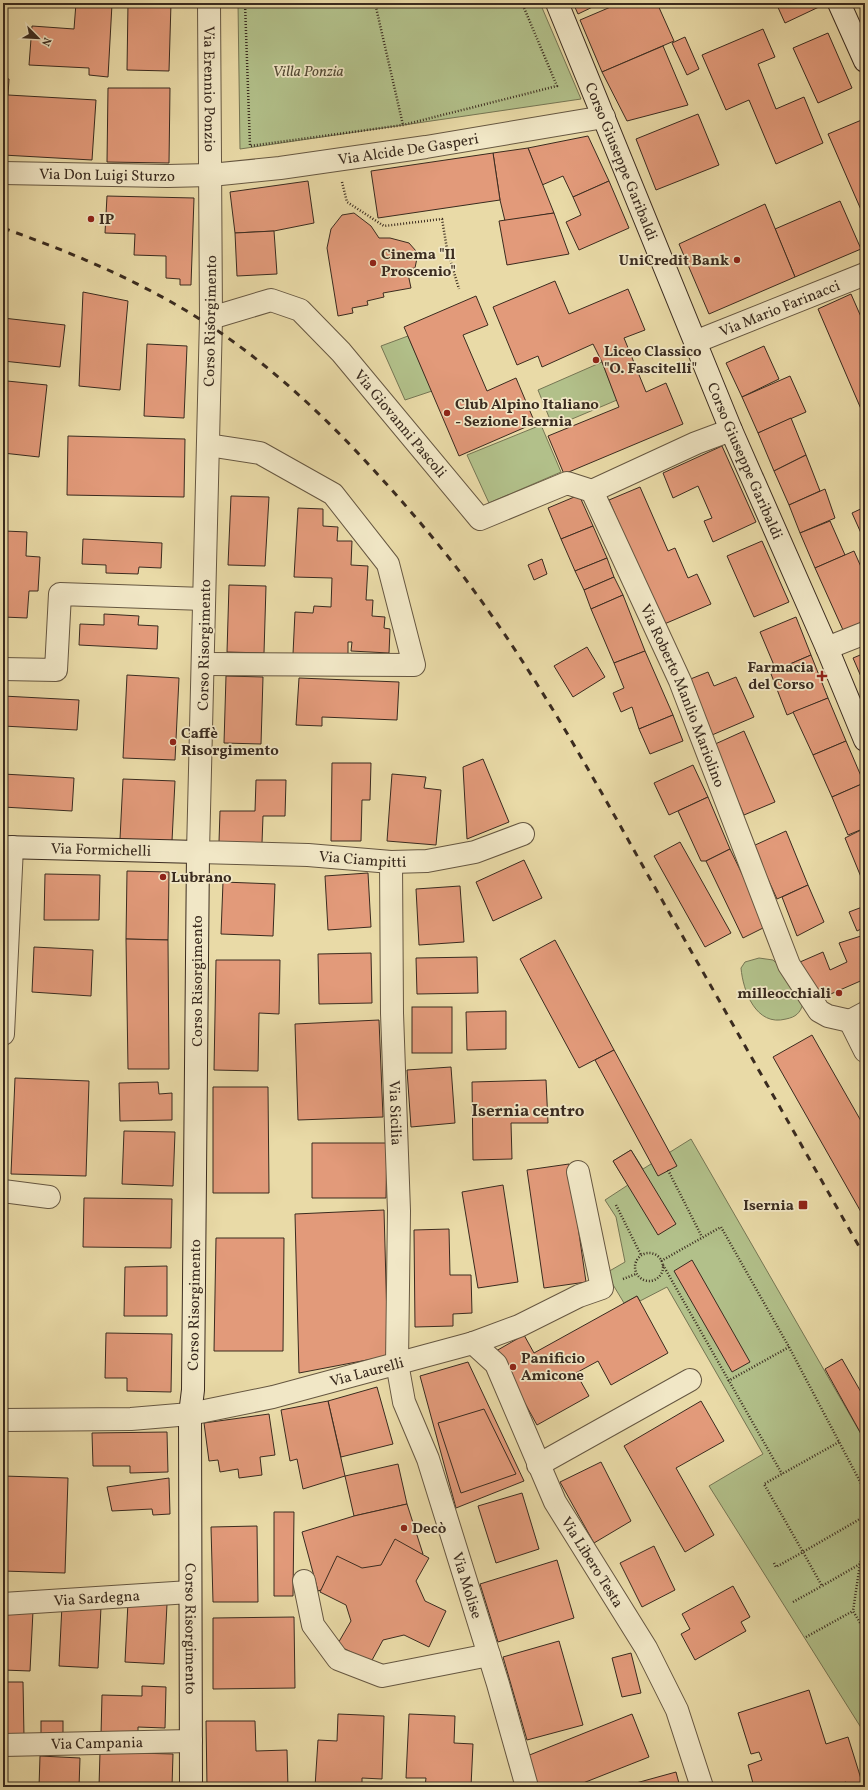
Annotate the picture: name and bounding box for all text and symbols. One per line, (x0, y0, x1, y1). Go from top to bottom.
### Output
north arrow (18, 18, 58, 58)
street label: Via Erennio Ponzio (197, 26, 219, 152)
text: N (37, 35, 54, 48)
park label: Villa Ponzia (273, 62, 343, 83)
street label: Corso Giuseppe Garibaldi (579, 80, 662, 244)
street label: Via Alcide De Gasperi (337, 129, 480, 172)
street label: Via Don Luigi Sturzo (39, 165, 175, 188)
place label: IP (99, 210, 115, 231)
marker: IP (86, 214, 96, 224)
place label: Cinema "Il Proscenio" (381, 245, 456, 283)
place label: UniCredit Bank (619, 251, 729, 272)
street label: Corso Risorgimento (200, 255, 223, 387)
marker: UniCredit Bank (732, 255, 742, 265)
marker: Cinema "Il Proscenio" (368, 258, 378, 268)
street label: Via Mario Farinacci (717, 276, 843, 343)
place label: Liceo Classico "O. Fascitelli" (604, 342, 702, 380)
marker: Liceo Classico "O. Fascitelli" (591, 355, 601, 365)
street label: Via Giovanni Pascoli (348, 366, 451, 483)
street label: Corso Giuseppe Garibaldi (701, 380, 787, 543)
place label: Club Alpino Italiano - Sezione Isernia (455, 395, 599, 433)
marker: Club Alpino Italiano - Sezione Isernia (442, 408, 452, 418)
street label: Corso Risorgimento (194, 579, 217, 711)
street label: Via Roberto Manlio Mariolino (634, 601, 729, 791)
place label: Farmacia del Corso (747, 658, 814, 696)
marker: Farmacia del Corso (817, 671, 827, 681)
place label: Caffè Risorgimento (181, 724, 279, 762)
marker: Caffè Risorgimento (168, 737, 178, 747)
street label: Via Formichelli (51, 839, 151, 863)
street label: Via Ciampitti (318, 847, 407, 874)
place label: Lubrano (171, 868, 232, 889)
marker: Lubrano (158, 872, 168, 882)
street label: Corso Risorgimento (188, 915, 209, 1047)
place label: milleocchiali (737, 984, 831, 1005)
marker: milleocchiali (834, 988, 844, 998)
street label: Via Sicilia (382, 1080, 406, 1146)
district label: Isernia centro (472, 1100, 585, 1123)
place label: Isernia (743, 1196, 794, 1217)
marker: Isernia (797, 1199, 809, 1211)
street label: Corso Risorgimento (184, 1239, 207, 1371)
place label: Panificio Amicone (521, 1349, 586, 1387)
street label: Via Laurelli (328, 1353, 406, 1393)
marker: Panificio Amicone (508, 1362, 518, 1372)
street label: Via Libero Testa (555, 1513, 627, 1612)
place label: Decò (412, 1519, 447, 1540)
marker: Decò (399, 1523, 409, 1533)
street label: Via Molise (446, 1550, 486, 1622)
street label: Corso Risorgimento (178, 1563, 200, 1695)
street label: Via Sardegna (53, 1586, 141, 1613)
street label: Via Campania (51, 1733, 143, 1756)

